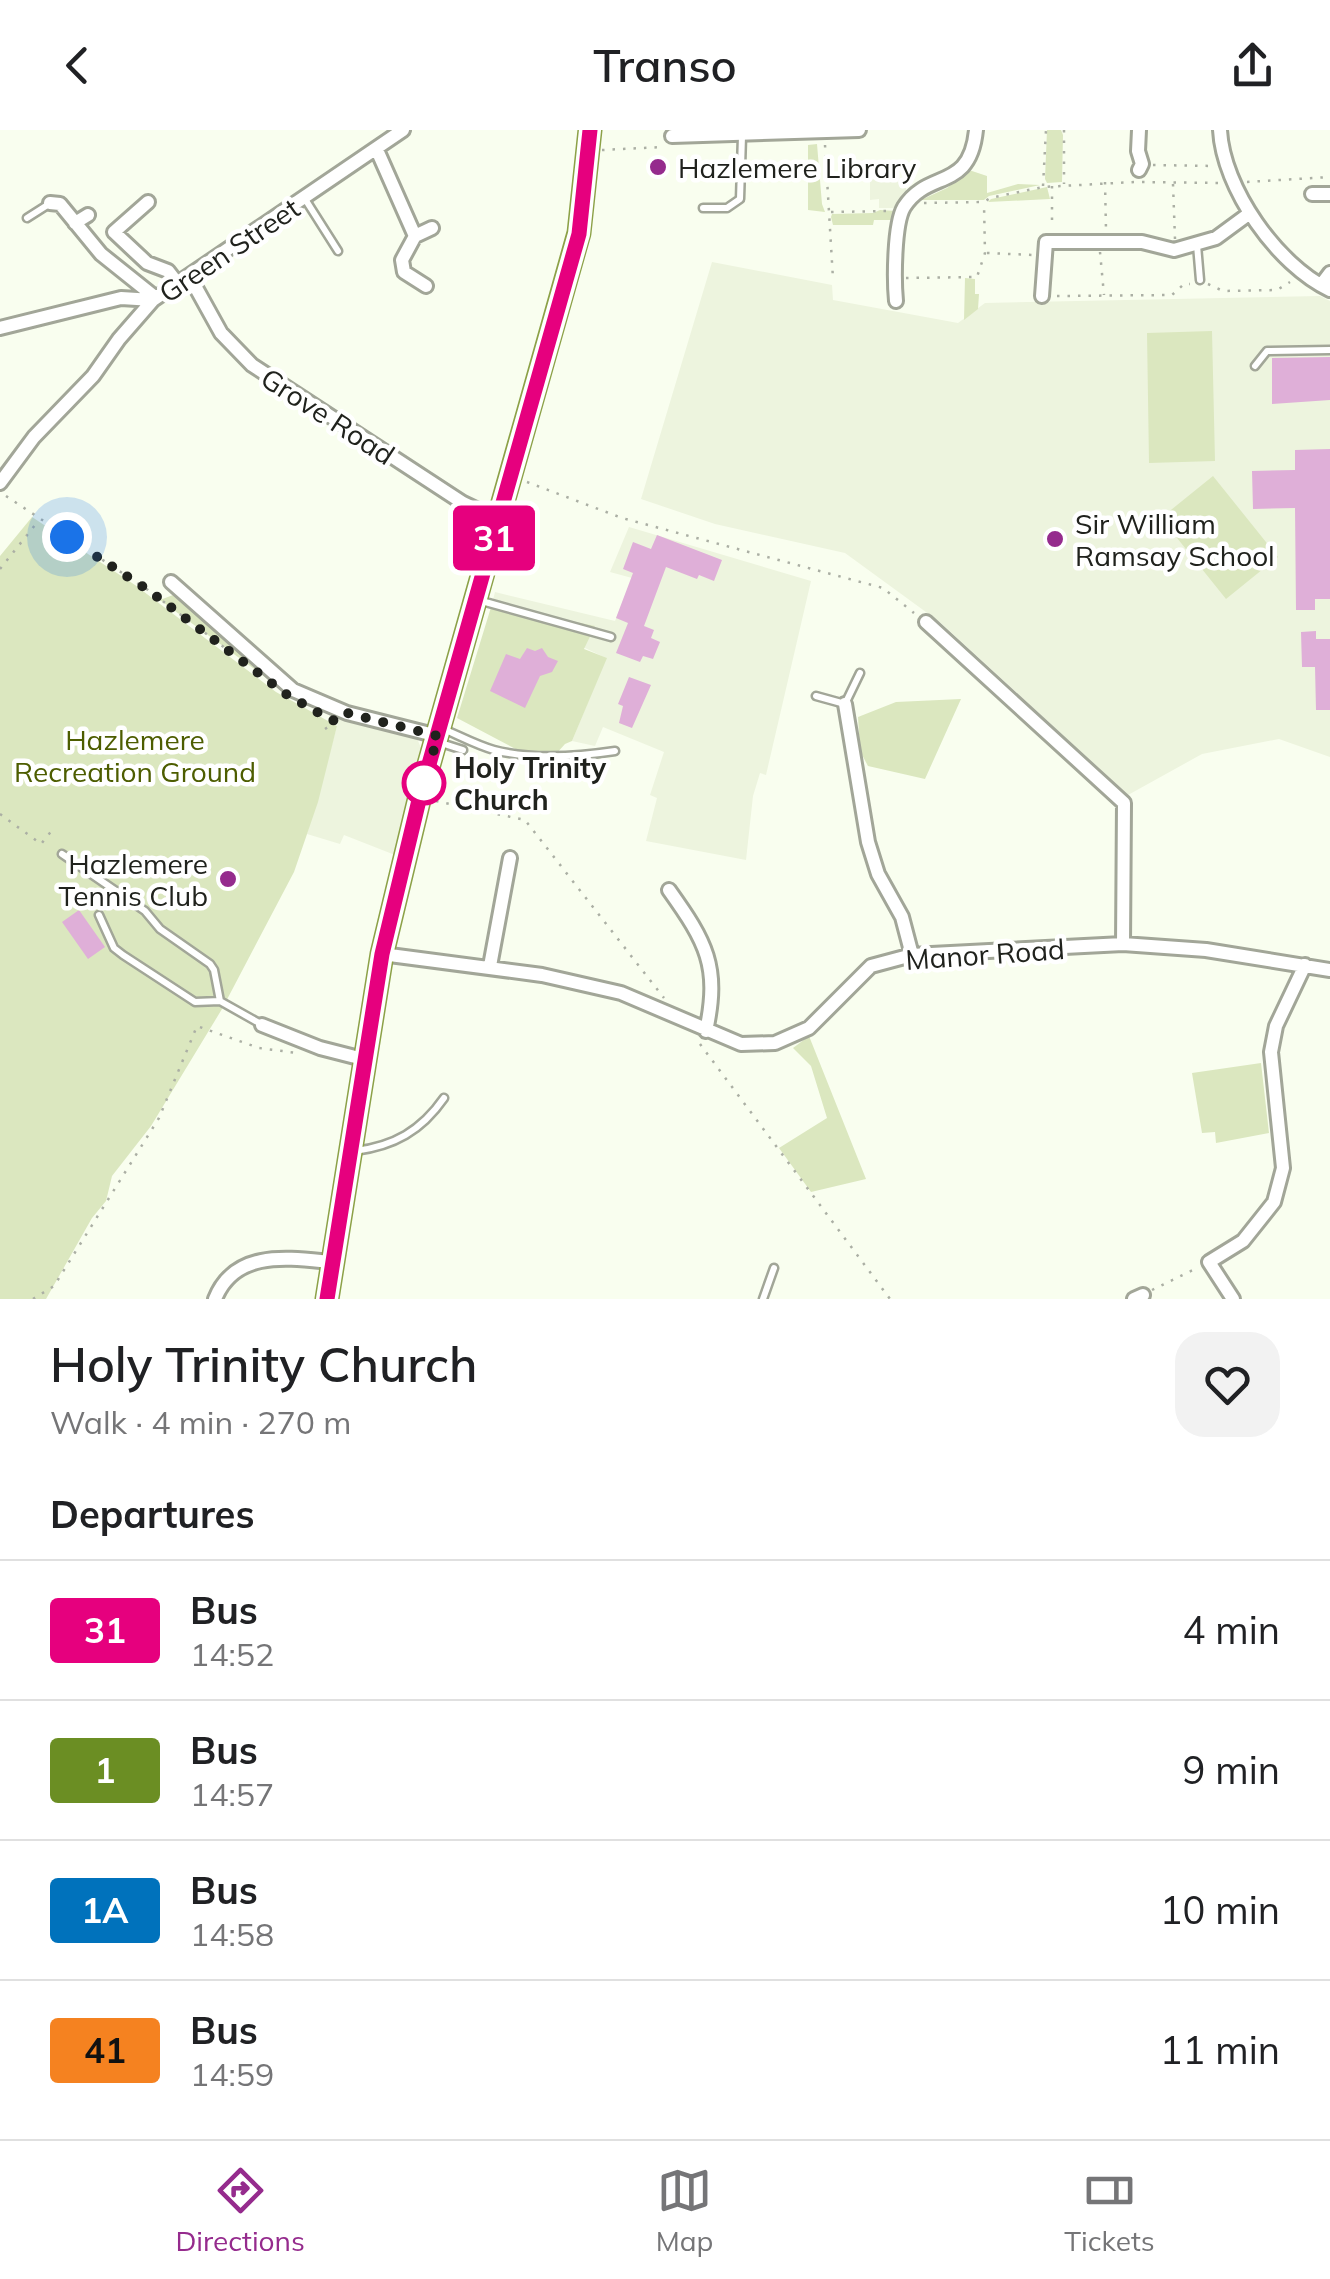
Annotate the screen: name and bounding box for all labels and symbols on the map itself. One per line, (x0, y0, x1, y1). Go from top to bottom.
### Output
place label: Hazlemere Library (678, 150, 917, 185)
marker: Hazlemere Library (647, 156, 669, 178)
street label: Green Street (152, 190, 306, 310)
street label: Grove Road (255, 360, 401, 472)
line badge: 31 (449, 506, 539, 570)
place label: Sir William Ramsay School (1075, 506, 1275, 573)
your location (42, 512, 92, 562)
marker: Sir William Ramsay School (1044, 528, 1066, 550)
park label: Hazlemere Recreation Ground (14, 722, 256, 789)
place label: Holy Trinity Church (454, 750, 607, 817)
marker: Holy Trinity Church (403, 762, 445, 804)
place label: Hazlemere Tennis Club (59, 846, 208, 913)
marker: Hazlemere Tennis Club (217, 868, 239, 890)
street label: Manor Road (904, 931, 1066, 977)

